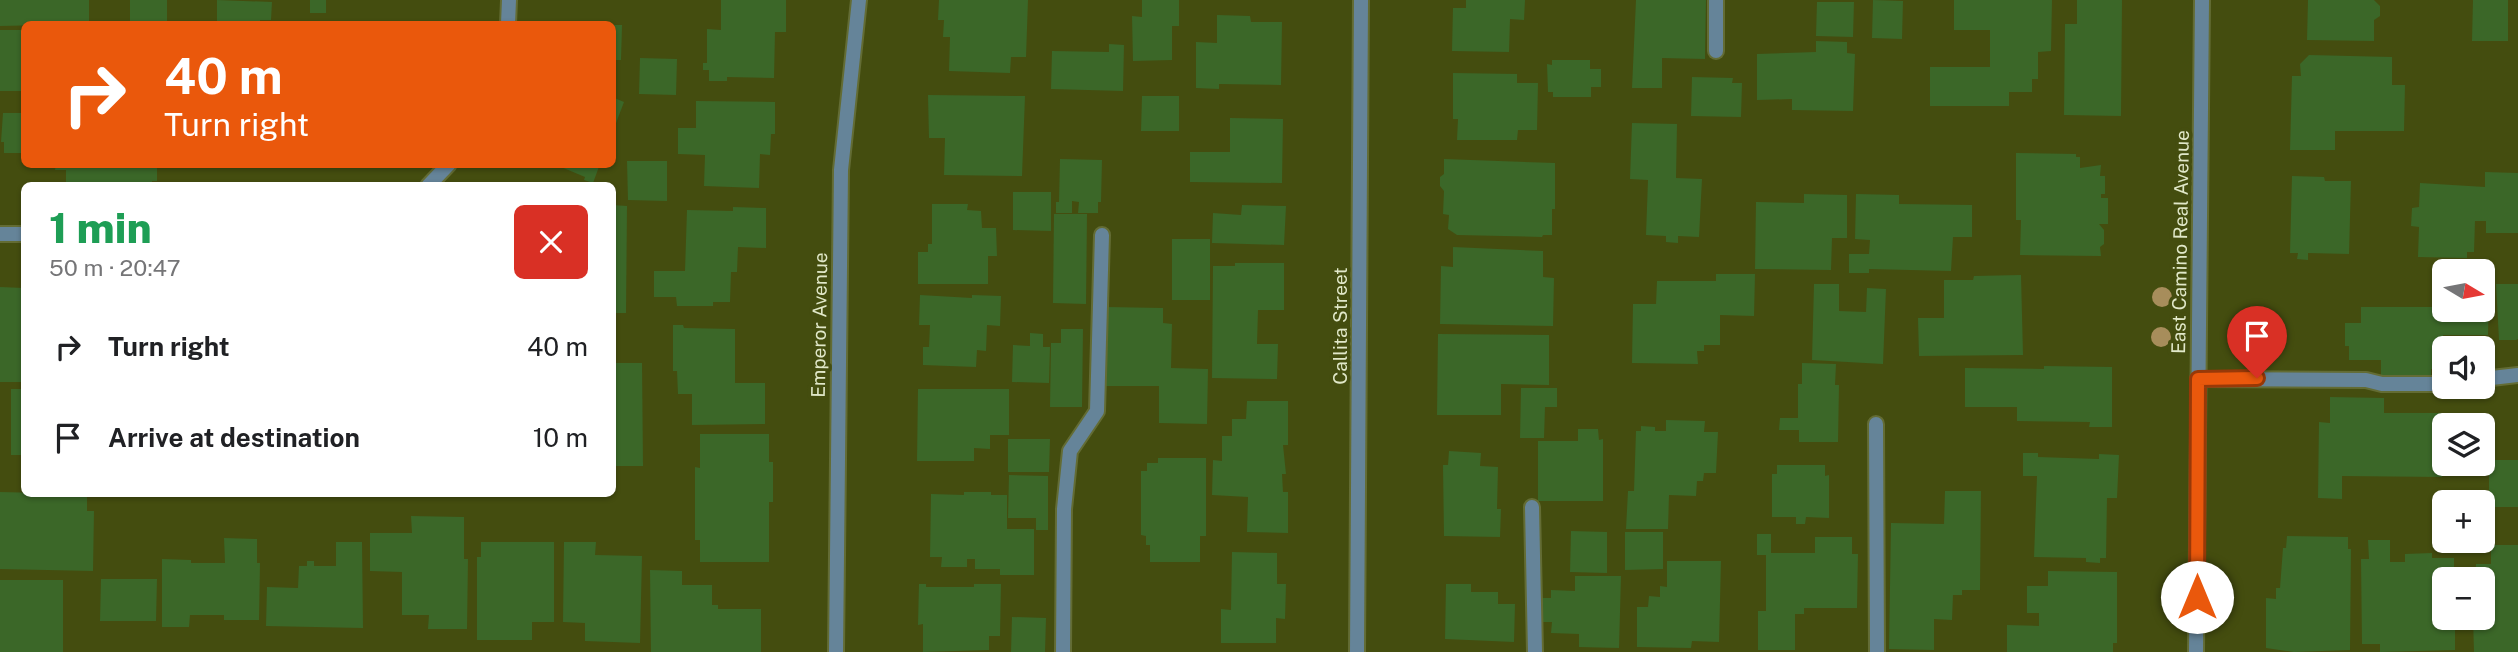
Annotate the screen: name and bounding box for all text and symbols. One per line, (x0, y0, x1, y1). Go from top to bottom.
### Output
text: 40 m (164, 47, 283, 105)
icon: right (49, 49, 140, 140)
text: Turn right (164, 106, 309, 143)
street label: East Camino Real Avenue (2167, 130, 2193, 354)
text: 1 min (49, 203, 152, 252)
button: close (514, 205, 588, 279)
street label: Emperor Avenue (807, 252, 831, 398)
text: 50 m · 20:47 (49, 254, 181, 281)
north arrow (2432, 259, 2496, 322)
map controls (2432, 259, 2495, 630)
street label: Callita Street (1329, 267, 1351, 385)
pin (2227, 306, 2287, 378)
icon: arrive (2238, 317, 2276, 355)
icon: right (49, 328, 87, 366)
text: Turn right (108, 331, 230, 362)
text: 40 m (527, 331, 588, 362)
button: sound (2432, 336, 2495, 399)
button: layers (2432, 413, 2495, 476)
icon: arrive (49, 419, 87, 457)
text: Arrive at destination (108, 422, 360, 453)
text: 10 m (533, 422, 588, 453)
button: + (2432, 490, 2495, 553)
position arrow (2160, 560, 2234, 634)
button: − (2432, 567, 2495, 630)

